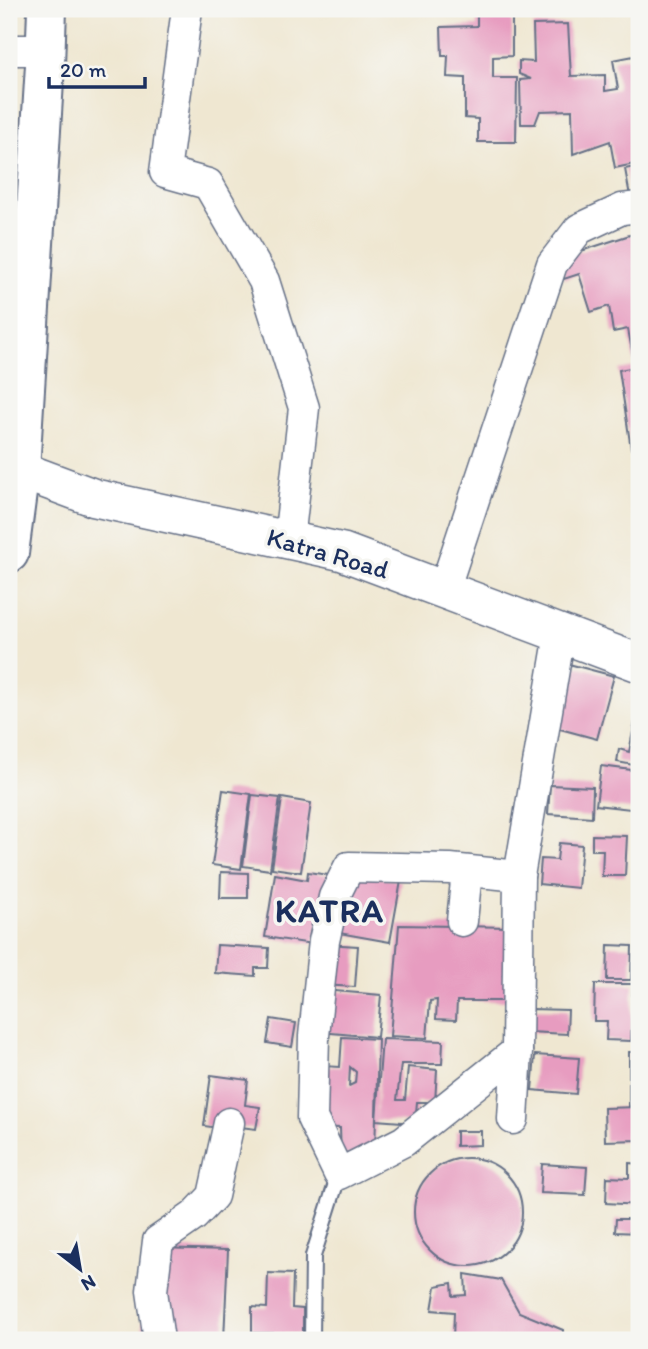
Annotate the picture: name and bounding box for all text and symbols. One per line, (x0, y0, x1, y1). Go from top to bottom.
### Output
scale bar (49, 46, 145, 90)
text: 20 m (60, 57, 107, 82)
street label: Katra Road (263, 520, 393, 586)
district label: KATRA (275, 891, 385, 930)
north arrow (46, 1234, 116, 1304)
text: N (77, 1270, 100, 1296)

